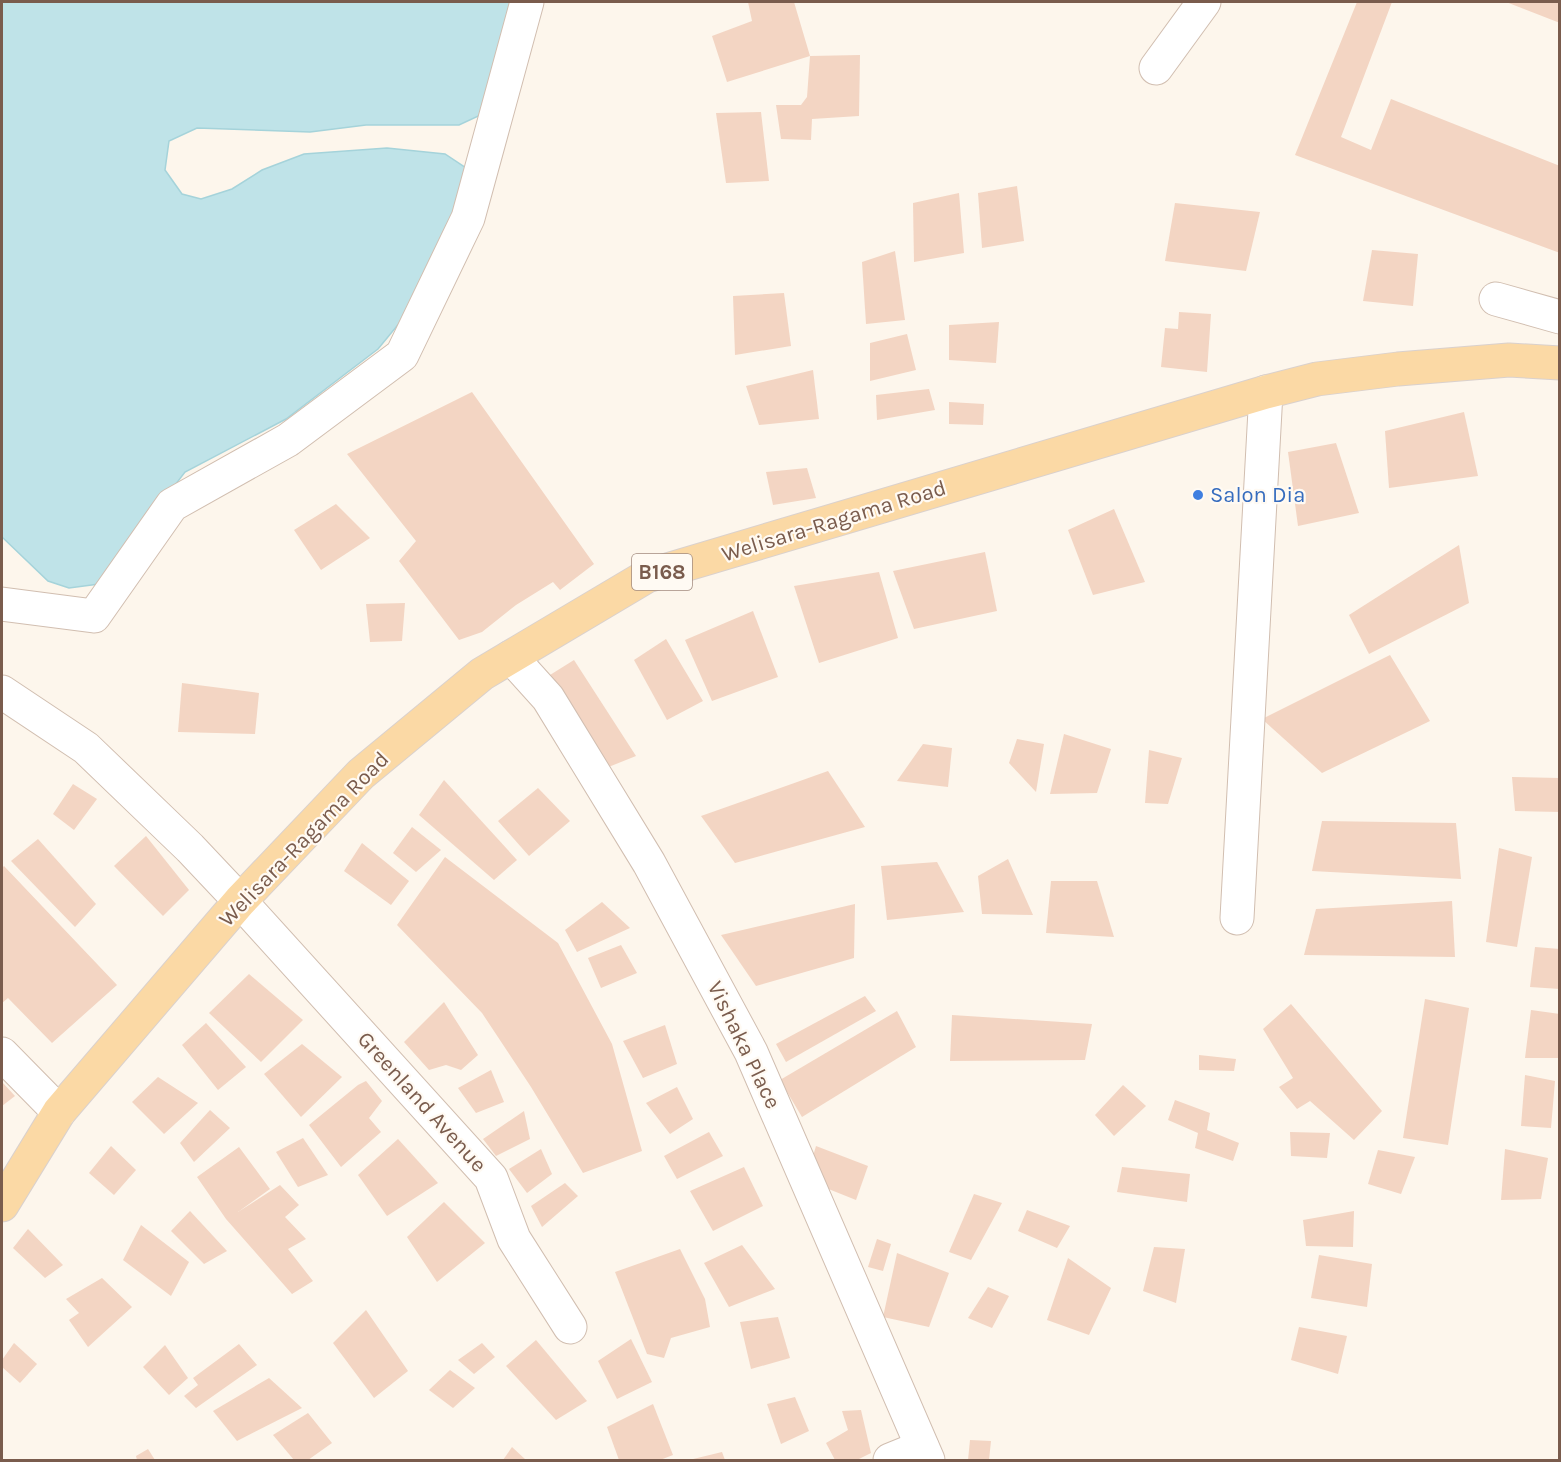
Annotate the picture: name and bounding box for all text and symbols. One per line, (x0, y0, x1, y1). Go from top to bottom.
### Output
street label: Welisara-Ragama Road (719, 474, 949, 568)
place label: Salon Dia (1210, 482, 1305, 508)
marker: Salon Dia (1191, 488, 1205, 502)
road number: B168 (632, 554, 692, 590)
street label: Welisara-Ragama Road (214, 746, 394, 932)
street label: Vishaka Place (702, 977, 786, 1113)
street label: Greenland Avenue (352, 1026, 492, 1178)

